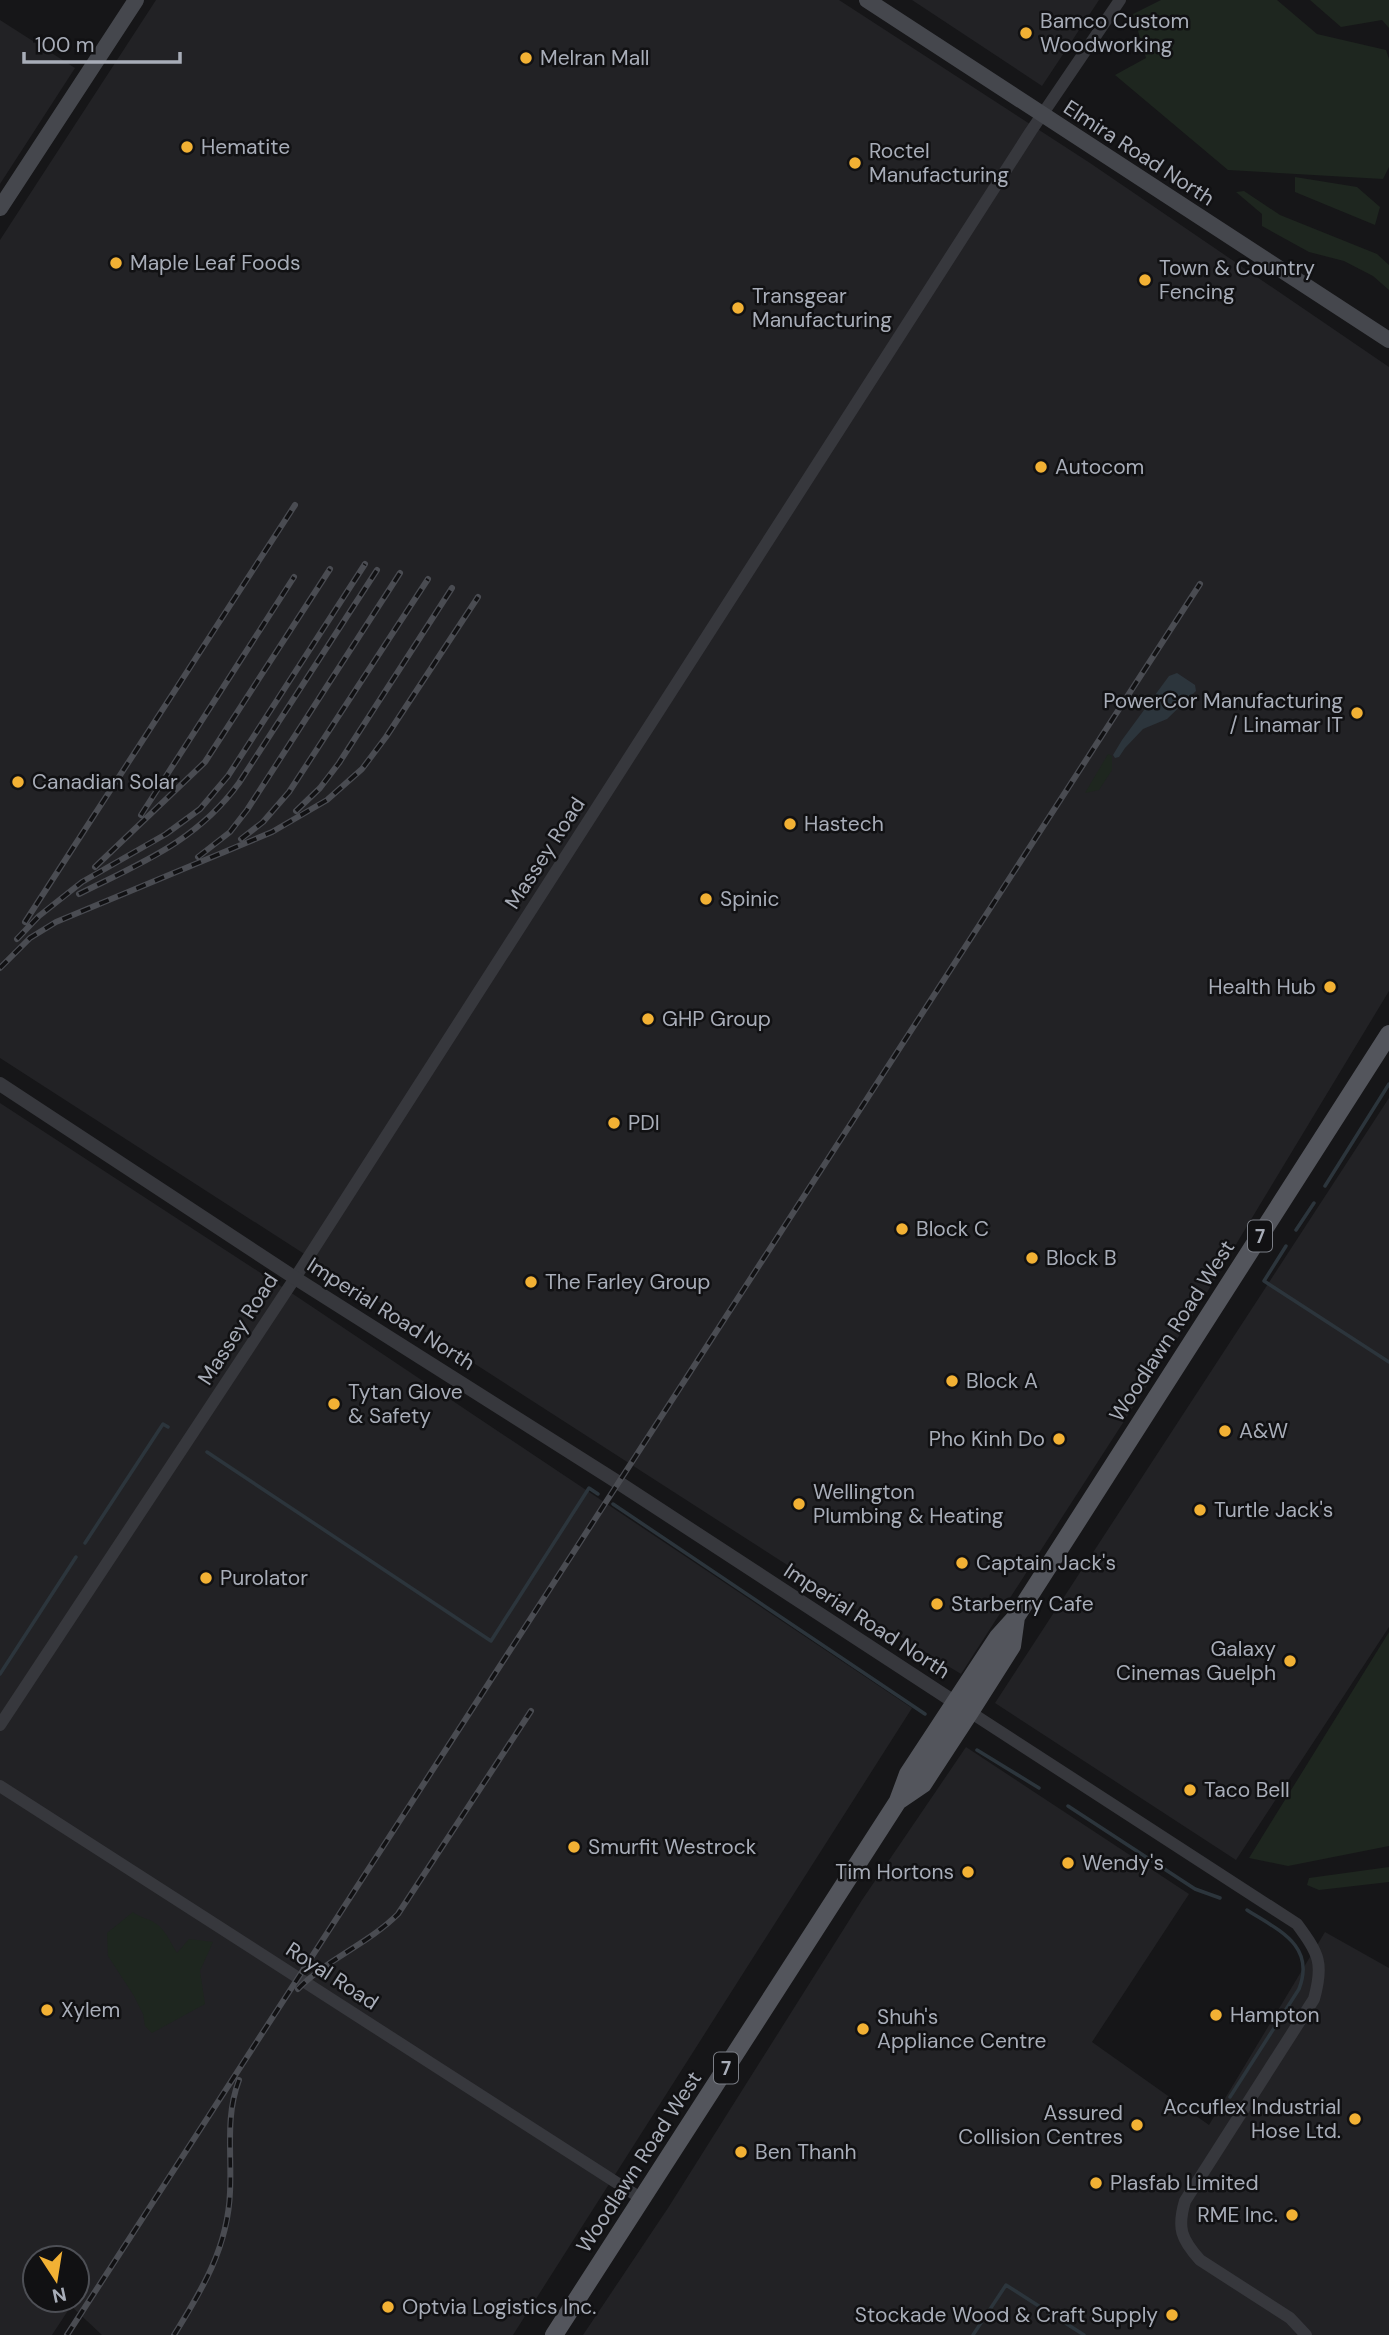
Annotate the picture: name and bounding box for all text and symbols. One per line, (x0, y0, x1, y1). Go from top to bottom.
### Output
place label: Bamco Custom Woodworking (1040, 7, 1189, 59)
scale bar (24, 21, 180, 65)
marker: Bamco Custom Woodworking (1018, 25, 1034, 41)
text: 100 m (35, 31, 95, 59)
place label: Melran Mall (540, 44, 650, 72)
marker: Melran Mall (518, 50, 534, 66)
street label: Elmira Road North (1058, 94, 1220, 212)
place label: Hematite (201, 133, 290, 161)
place label: Roctel Manufacturing (869, 137, 1009, 189)
marker: Hematite (179, 139, 195, 155)
marker: Roctel Manufacturing (847, 155, 863, 171)
place label: Maple Leaf Foods (130, 249, 301, 277)
place label: Town & Country Fencing (1159, 254, 1315, 306)
marker: Maple Leaf Foods (108, 255, 124, 271)
marker: Town & Country Fencing (1137, 272, 1153, 288)
place label: Transgear Manufacturing (752, 282, 892, 334)
marker: Transgear Manufacturing (730, 300, 746, 316)
place label: Autocom (1055, 453, 1144, 481)
marker: Autocom (1033, 459, 1049, 475)
place label: PowerCor Manufacturing / Linamar IT (1103, 687, 1343, 739)
marker: PowerCor Manufacturing / Linamar IT (1349, 705, 1365, 721)
place label: Canadian Solar (32, 768, 178, 796)
marker: Canadian Solar (10, 774, 26, 790)
street label: Massey Road (498, 792, 592, 914)
place label: Hastech (804, 810, 884, 838)
marker: Hastech (782, 816, 798, 832)
place label: Spinic (720, 885, 779, 913)
marker: Spinic (698, 891, 714, 907)
place label: Health Hub (1208, 973, 1316, 1001)
marker: Health Hub (1322, 979, 1338, 995)
place label: GHP Group (662, 1005, 771, 1033)
marker: GHP Group (640, 1011, 656, 1027)
place label: PDI (628, 1109, 660, 1137)
marker: PDI (606, 1115, 622, 1131)
place label: Block C (916, 1215, 989, 1243)
road number: 7 (1248, 1220, 1272, 1252)
marker: Block C (894, 1221, 910, 1237)
street label: Woodlawn Road West (1103, 1235, 1241, 1427)
place label: Block B (1046, 1244, 1117, 1272)
marker: Block B (1024, 1250, 1040, 1266)
street label: Imperial Road North (302, 1251, 480, 1377)
street label: Massey Road (191, 1268, 285, 1390)
place label: The Farley Group (545, 1268, 710, 1296)
marker: The Farley Group (523, 1274, 539, 1290)
place label: Block A (966, 1367, 1038, 1395)
marker: Block A (944, 1373, 960, 1389)
place label: Tytan Glove & Safety (348, 1378, 463, 1430)
marker: Tytan Glove & Safety (326, 1396, 342, 1412)
place label: A&W (1239, 1417, 1288, 1445)
marker: A&W (1217, 1423, 1233, 1439)
place label: Pho Kinh Do (929, 1425, 1045, 1453)
marker: Pho Kinh Do (1051, 1431, 1067, 1447)
place label: Wellington Plumbing & Heating (813, 1478, 1004, 1530)
marker: Wellington Plumbing & Heating (791, 1496, 807, 1512)
place label: Turtle Jack's (1214, 1496, 1333, 1524)
marker: Turtle Jack's (1192, 1502, 1208, 1518)
place label: Captain Jack's (976, 1549, 1116, 1577)
marker: Captain Jack's (954, 1555, 970, 1571)
street label: Imperial Road North (779, 1557, 955, 1685)
place label: Purolator (220, 1564, 308, 1592)
marker: Purolator (198, 1570, 214, 1586)
place label: Starberry Cafe (951, 1590, 1094, 1618)
marker: Starberry Cafe (929, 1596, 945, 1612)
place label: Galaxy Cinemas Guelph (1116, 1635, 1276, 1687)
marker: Galaxy Cinemas Guelph (1282, 1653, 1298, 1669)
place label: Taco Bell (1204, 1776, 1290, 1804)
marker: Taco Bell (1182, 1782, 1198, 1798)
place label: Smurfit Westrock (588, 1833, 757, 1861)
marker: Smurfit Westrock (566, 1839, 582, 1855)
place label: Wendy's (1082, 1849, 1164, 1877)
marker: Wendy's (1060, 1855, 1076, 1871)
place label: Tim Hortons (835, 1858, 954, 1886)
marker: Tim Hortons (960, 1864, 976, 1880)
street label: Royal Road (280, 1936, 384, 2016)
place label: Xylem (61, 1996, 120, 2024)
place label: Hampton (1230, 2001, 1320, 2029)
marker: Xylem (39, 2002, 55, 2018)
place label: Shuh's Appliance Centre (877, 2003, 1047, 2055)
marker: Hampton (1208, 2007, 1224, 2023)
marker: Shuh's Appliance Centre (855, 2021, 871, 2037)
road number: 7 (714, 2052, 738, 2084)
street label: Woodlawn Road West (570, 2066, 708, 2258)
place label: Accuflex Industrial Hose Ltd. (1163, 2093, 1341, 2145)
place label: Assured Collision Centres (958, 2099, 1123, 2151)
marker: Accuflex Industrial Hose Ltd. (1347, 2111, 1363, 2127)
marker: Assured Collision Centres (1129, 2117, 1145, 2133)
place label: Ben Thanh (755, 2138, 857, 2166)
marker: Ben Thanh (733, 2144, 749, 2160)
place label: Plasfab Limited (1110, 2169, 1259, 2197)
marker: Plasfab Limited (1088, 2175, 1104, 2191)
place label: RME Inc. (1197, 2201, 1278, 2229)
marker: RME Inc. (1284, 2207, 1300, 2223)
north arrow (21, 2244, 91, 2314)
text: N (50, 2281, 69, 2309)
place label: Optvia Logistics Inc. (402, 2293, 596, 2321)
marker: Optvia Logistics Inc. (380, 2299, 396, 2315)
place label: Stockade Wood & Craft Supply (855, 2301, 1158, 2329)
marker: Stockade Wood & Craft Supply (1164, 2307, 1180, 2323)

